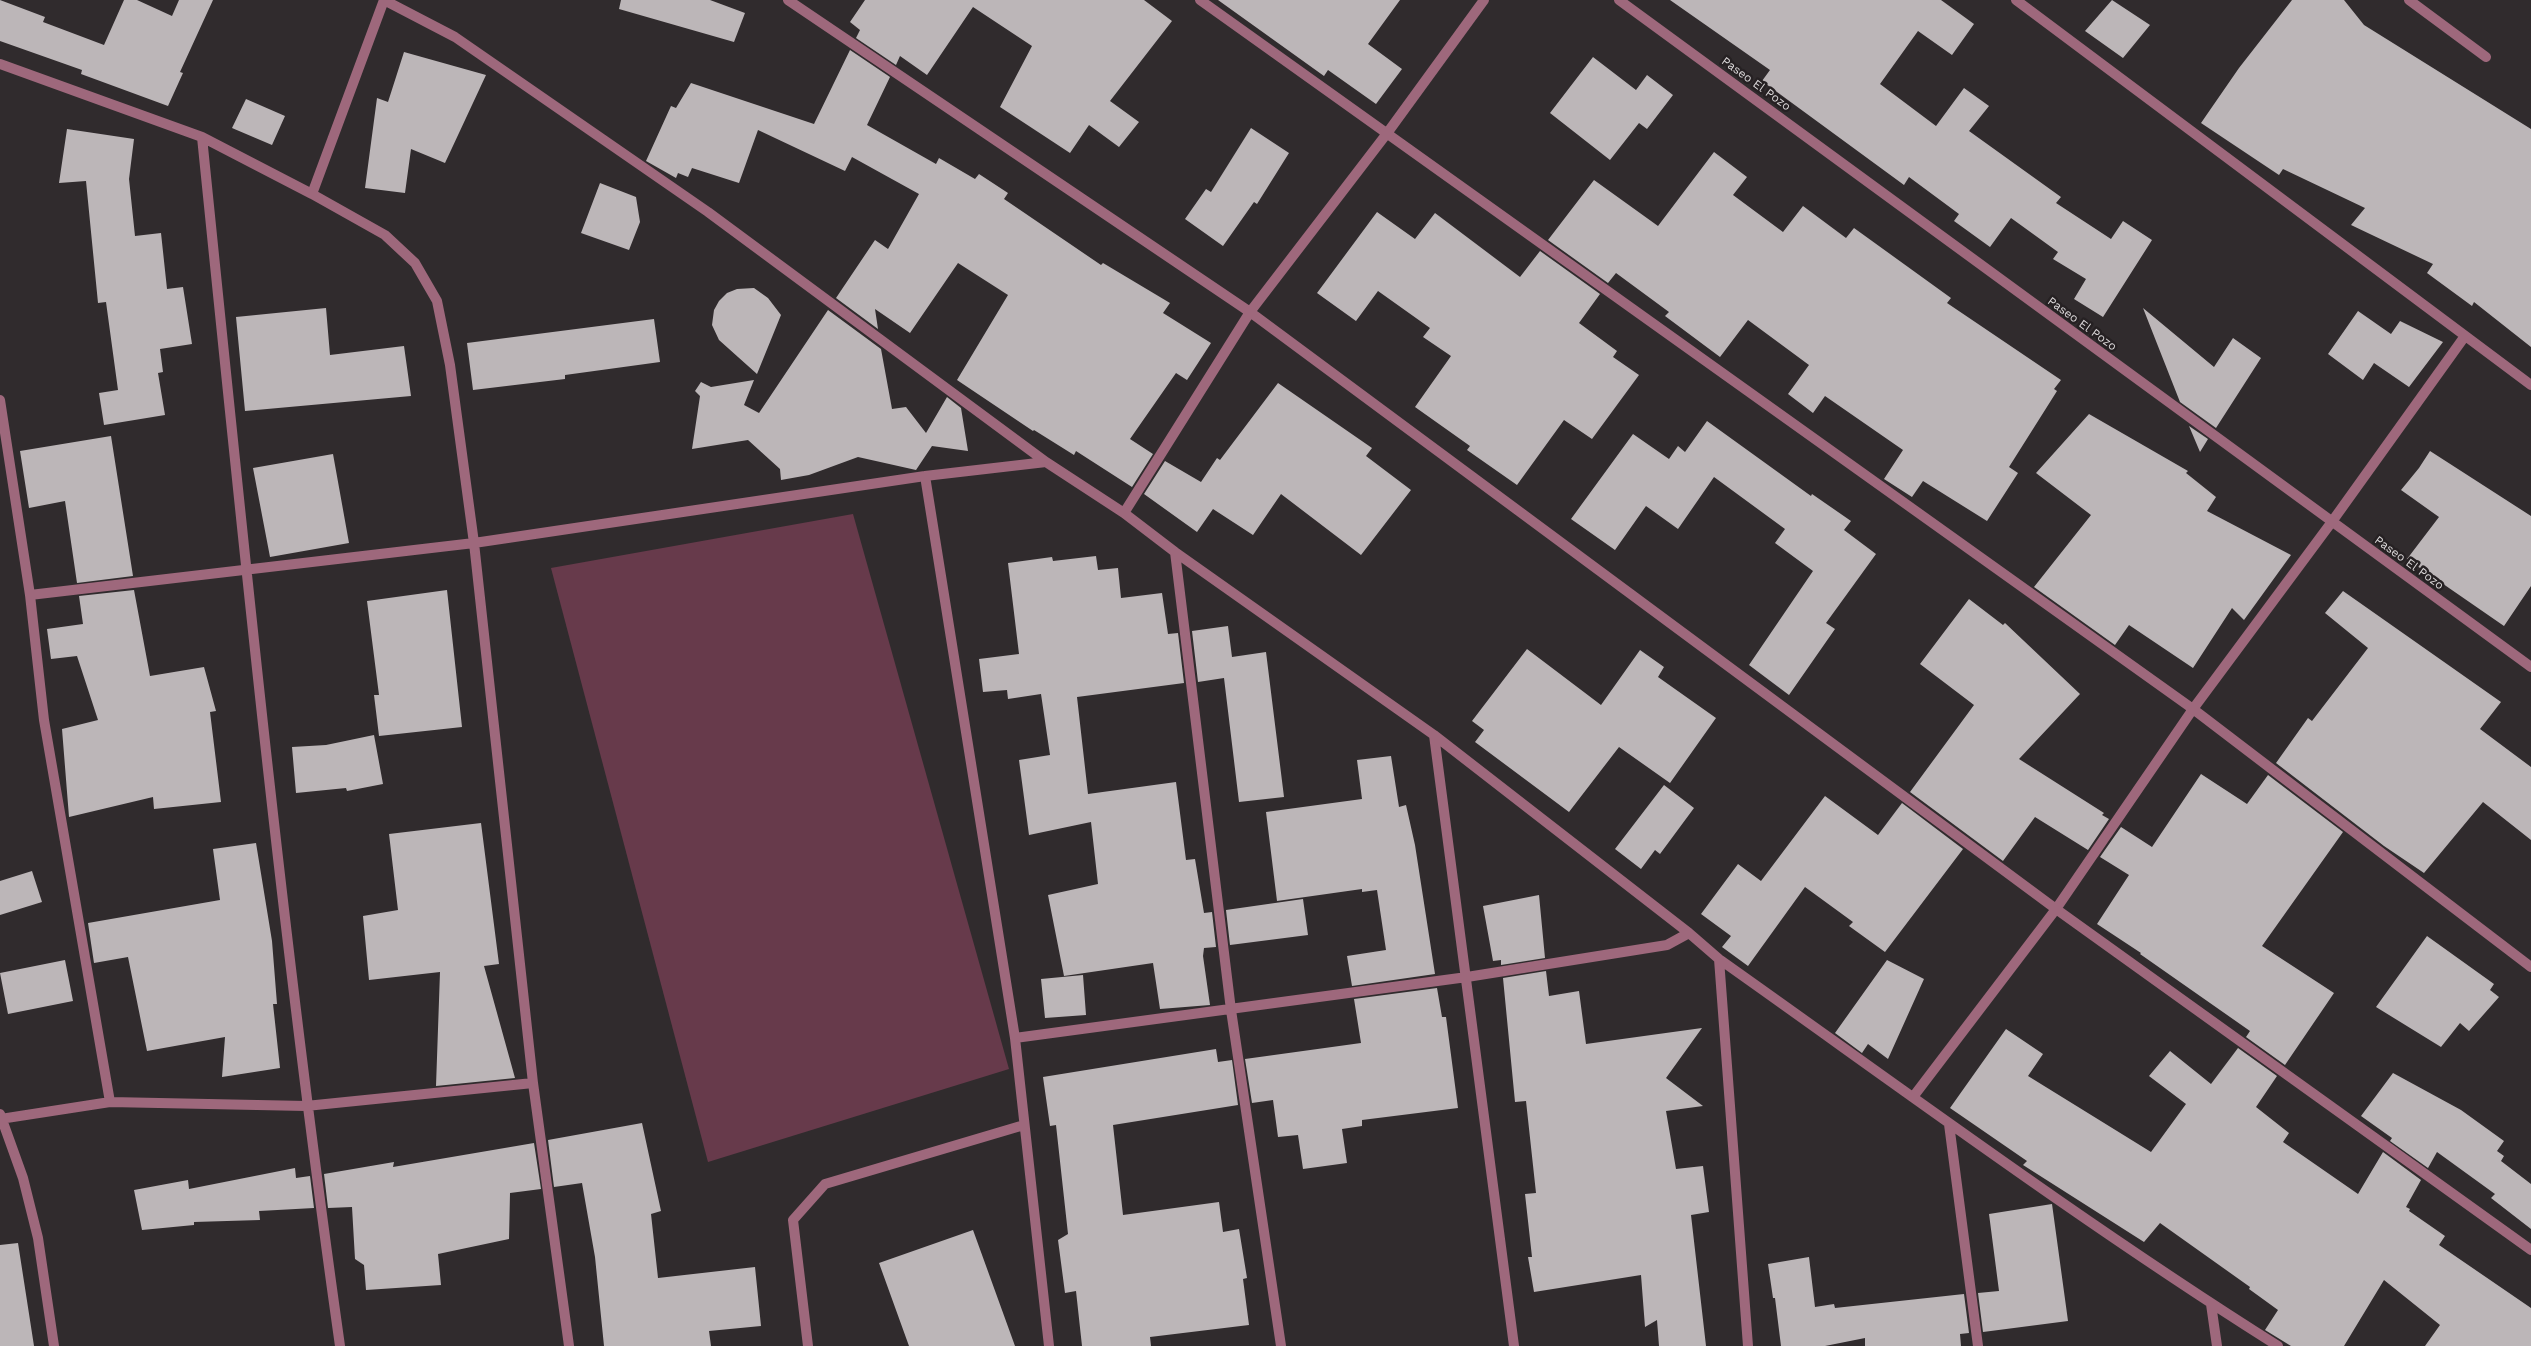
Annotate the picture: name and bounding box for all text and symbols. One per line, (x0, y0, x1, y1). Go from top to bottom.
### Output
street label: Paseo El Pozo (1719, 54, 1793, 114)
street label: Paseo El Pozo (2045, 294, 2119, 354)
street label: Paseo El Pozo (2372, 533, 2446, 593)

